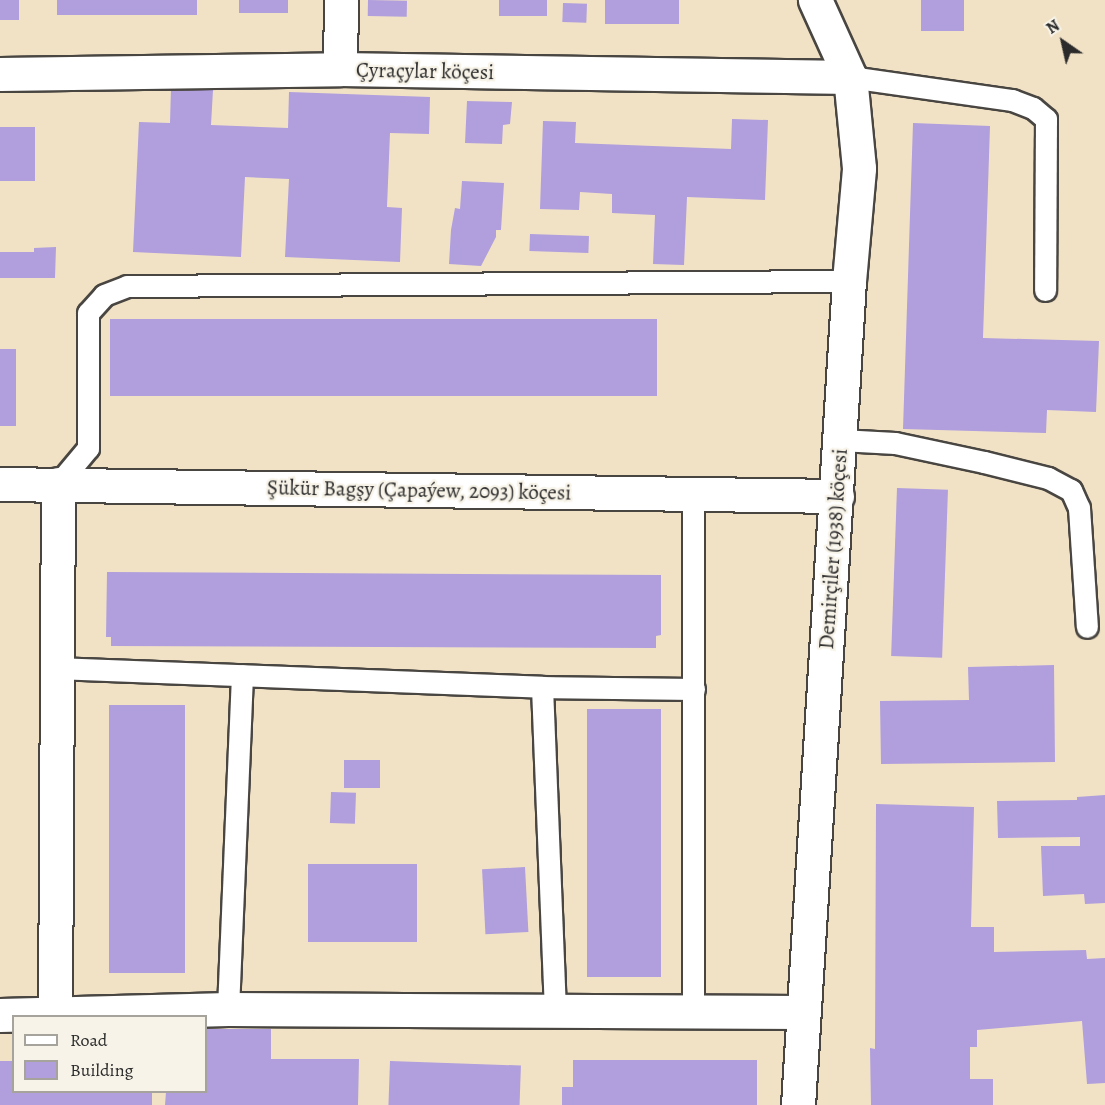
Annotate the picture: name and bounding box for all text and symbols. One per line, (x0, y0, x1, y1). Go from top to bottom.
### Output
north arrow (1033, 12, 1093, 72)
text: N (1042, 15, 1064, 39)
street label: Çyraçylar köçesi (356, 57, 494, 85)
street label: Demirçiler (1938) köçesi (813, 448, 853, 650)
street label: Şükür Bagşy (Çapaýew, 2093) köçesi (266, 475, 572, 505)
legend (12, 1015, 207, 1093)
text: Road (70, 1028, 107, 1052)
text: Building (70, 1058, 134, 1082)

